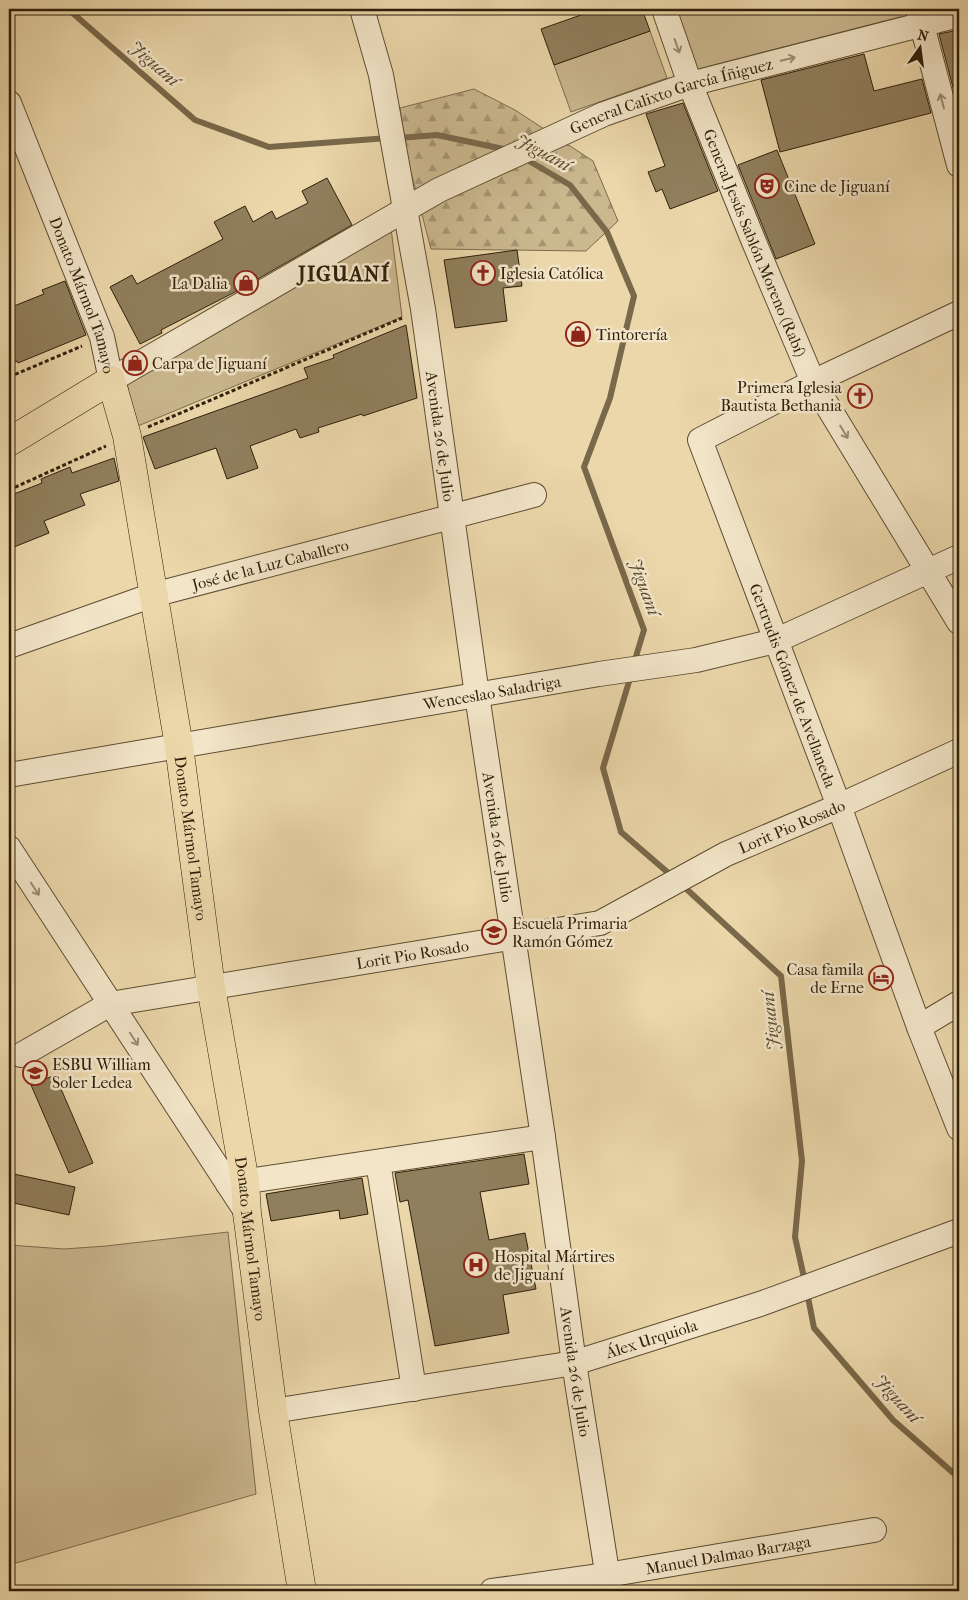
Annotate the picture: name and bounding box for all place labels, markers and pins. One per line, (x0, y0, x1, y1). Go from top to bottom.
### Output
theatre icon: Cine de Jiguaní (754, 173, 780, 199)
place label: Cine de Jiguaní (784, 177, 890, 196)
church icon: Iglesia Católica (470, 260, 496, 286)
place label: Iglesia Católica (500, 264, 604, 283)
shop icon: La Dalia (233, 270, 259, 296)
place label: La Dalia (171, 274, 229, 293)
shop icon: Tintorería (565, 321, 591, 347)
place label: Tintorería (596, 325, 668, 344)
shop icon: Carpa de Jiguaní (122, 350, 148, 376)
place label: Carpa de Jiguaní (152, 354, 267, 373)
place label: Primera Iglesia Bautista Bethania (721, 378, 843, 415)
church icon: Primera Iglesia Bautista Bethania (847, 383, 873, 409)
place label: Escuela Primaria Ramón Gómez (512, 914, 628, 951)
school or university icon: Escuela Primaria Ramón Gómez (481, 919, 507, 945)
place label: Casa famila de Erne (787, 960, 865, 997)
hotel icon: Casa famila de Erne (868, 965, 894, 991)
place label: ESBU William Soler Ledea (52, 1055, 151, 1092)
school or university icon: ESBU William Soler Ledea (22, 1060, 48, 1086)
place label: Hospital Mártires de Jiguaní (494, 1247, 615, 1284)
hospital icon: Hospital Mártires de Jiguaní (463, 1252, 489, 1278)

